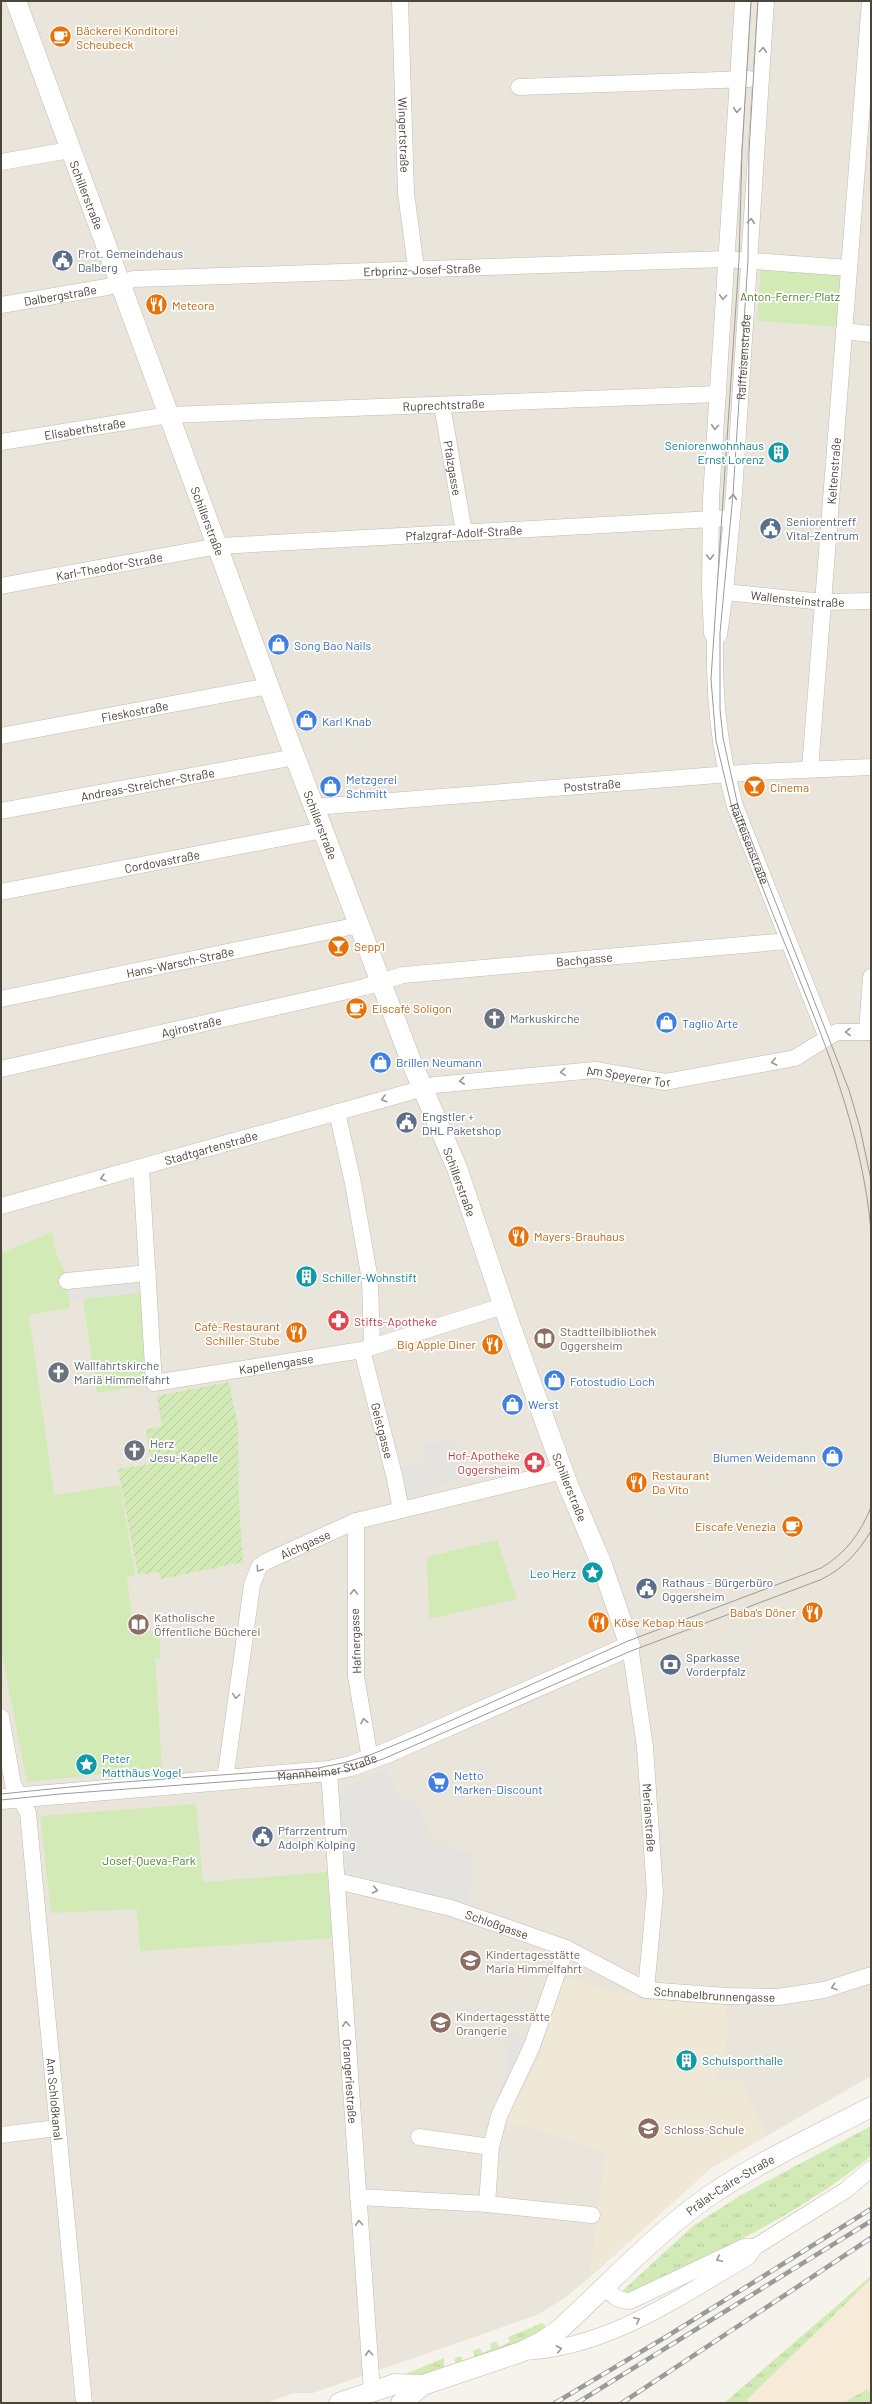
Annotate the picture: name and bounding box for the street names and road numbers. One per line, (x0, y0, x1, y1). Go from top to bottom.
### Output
street label: Wingertstraße (396, 97, 412, 173)
street label: Schillerstraße (67, 159, 107, 231)
street label: Erbprinz-Josef-Straße (363, 260, 481, 278)
street label: Dalbergstraße (23, 282, 98, 308)
street label: Raiffeisenstraße (733, 314, 753, 401)
street label: Ruprechtstraße (402, 396, 485, 413)
street label: Elisabethstraße (43, 415, 127, 442)
street label: Keltenstraße (824, 437, 843, 505)
street label: Pfalzgasse (441, 439, 465, 497)
street label: Schillerstraße (188, 485, 228, 557)
street label: Pfalzgraf-Adolf-Straße (405, 522, 523, 543)
street label: Karl-Theodor-Straße (55, 549, 164, 583)
street label: Wallensteinstraße (750, 588, 845, 609)
street label: Fieskostraße (100, 698, 169, 724)
street label: Andreas-Streicher-Straße (79, 765, 216, 803)
street label: Poststraße (563, 776, 621, 794)
street label: Schillerstraße (301, 789, 341, 861)
street label: Raiffeisenstraße (727, 801, 772, 886)
street label: Cordovastraße (123, 847, 201, 875)
street label: Hans-Warsch-Straße (125, 944, 235, 980)
street label: Bachgasse (555, 950, 613, 968)
street label: Agirostraße (160, 1013, 223, 1040)
street label: Am Speyerer Tor (585, 1063, 672, 1089)
street label: Stadtgartenstraße (163, 1128, 259, 1167)
street label: Schillerstraße (441, 1145, 479, 1219)
street label: Kapellengasse (238, 1351, 314, 1376)
street label: Geistgasse (369, 1401, 396, 1460)
street label: Schillerstraße (550, 1451, 590, 1523)
street label: Aichgasse (278, 1527, 332, 1561)
street label: Hafnergasse (347, 1608, 363, 1674)
street label: Mannheimer Straße (277, 1750, 379, 1782)
street label: Merianstraße (641, 1783, 659, 1853)
street label: Schloßgasse (464, 1907, 531, 1941)
street label: Schnabelbrunnengasse (653, 1984, 775, 2004)
street label: Orangeriestraße (341, 2039, 360, 2124)
street label: Am Schloßkanal (44, 2057, 66, 2141)
street label: Prälat-Caire-Straße (683, 2151, 776, 2218)

